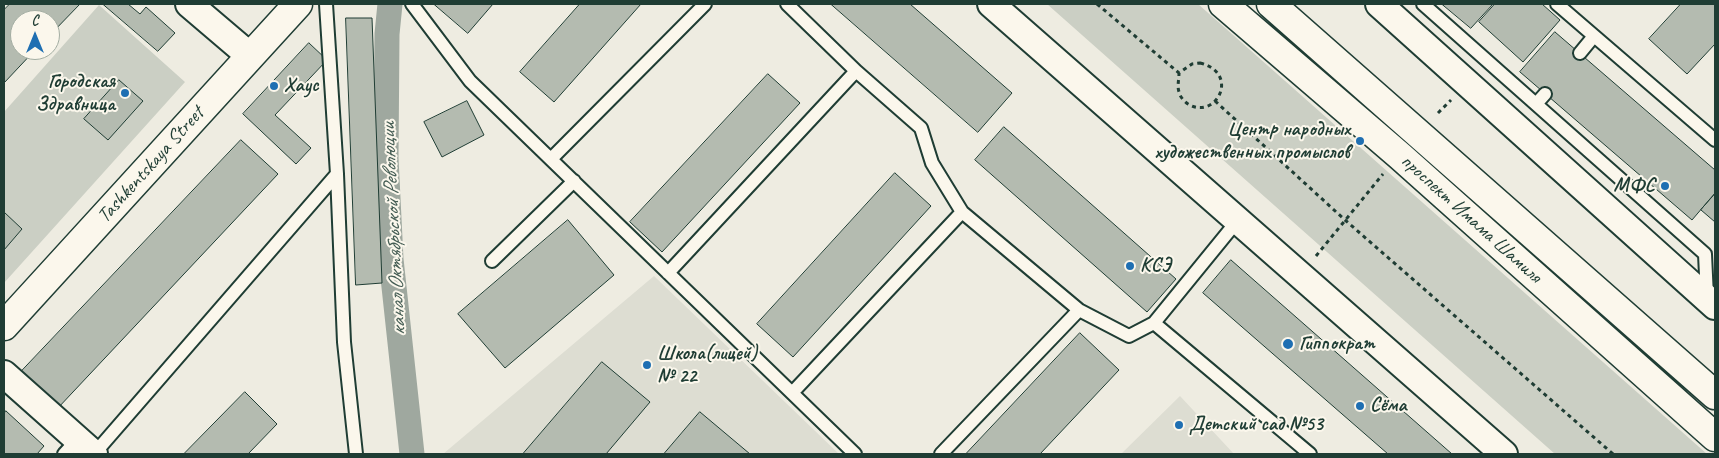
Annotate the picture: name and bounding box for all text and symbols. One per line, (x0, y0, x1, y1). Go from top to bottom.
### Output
north arrow (10, 10, 60, 60)
text: С (32, 12, 38, 29)
place label: Городская Здравница (36, 70, 115, 117)
place label: Хаус (284, 74, 319, 98)
marker: Хаус (268, 80, 280, 92)
marker: Городская Здравница (119, 87, 131, 99)
street label: Tashkentskaya Street (93, 102, 209, 228)
place label: Центр народных художественных промыслов (1155, 118, 1350, 165)
water label: канал Октябрьской Революции (376, 122, 412, 336)
marker: Центр народных художественных промыслов (1354, 135, 1366, 147)
street label: проспект Имама Шамиля (1396, 149, 1546, 289)
place label: МФС (1614, 174, 1655, 198)
marker: МФС (1659, 180, 1671, 192)
place label: КСЭ (1140, 254, 1171, 278)
marker: КСЭ (1124, 260, 1136, 272)
place label: Гиппократ (1299, 332, 1375, 356)
marker: Гиппократ (1281, 337, 1295, 351)
place label: Школа(лицей) № 22 (657, 342, 757, 389)
marker: Школа(лицей) № 22 (641, 359, 653, 371)
place label: Сёма (1370, 394, 1406, 418)
marker: Сёма (1354, 400, 1366, 412)
place label: Детский сад №53 (1189, 413, 1323, 437)
marker: Детский сад №53 (1173, 419, 1185, 431)

